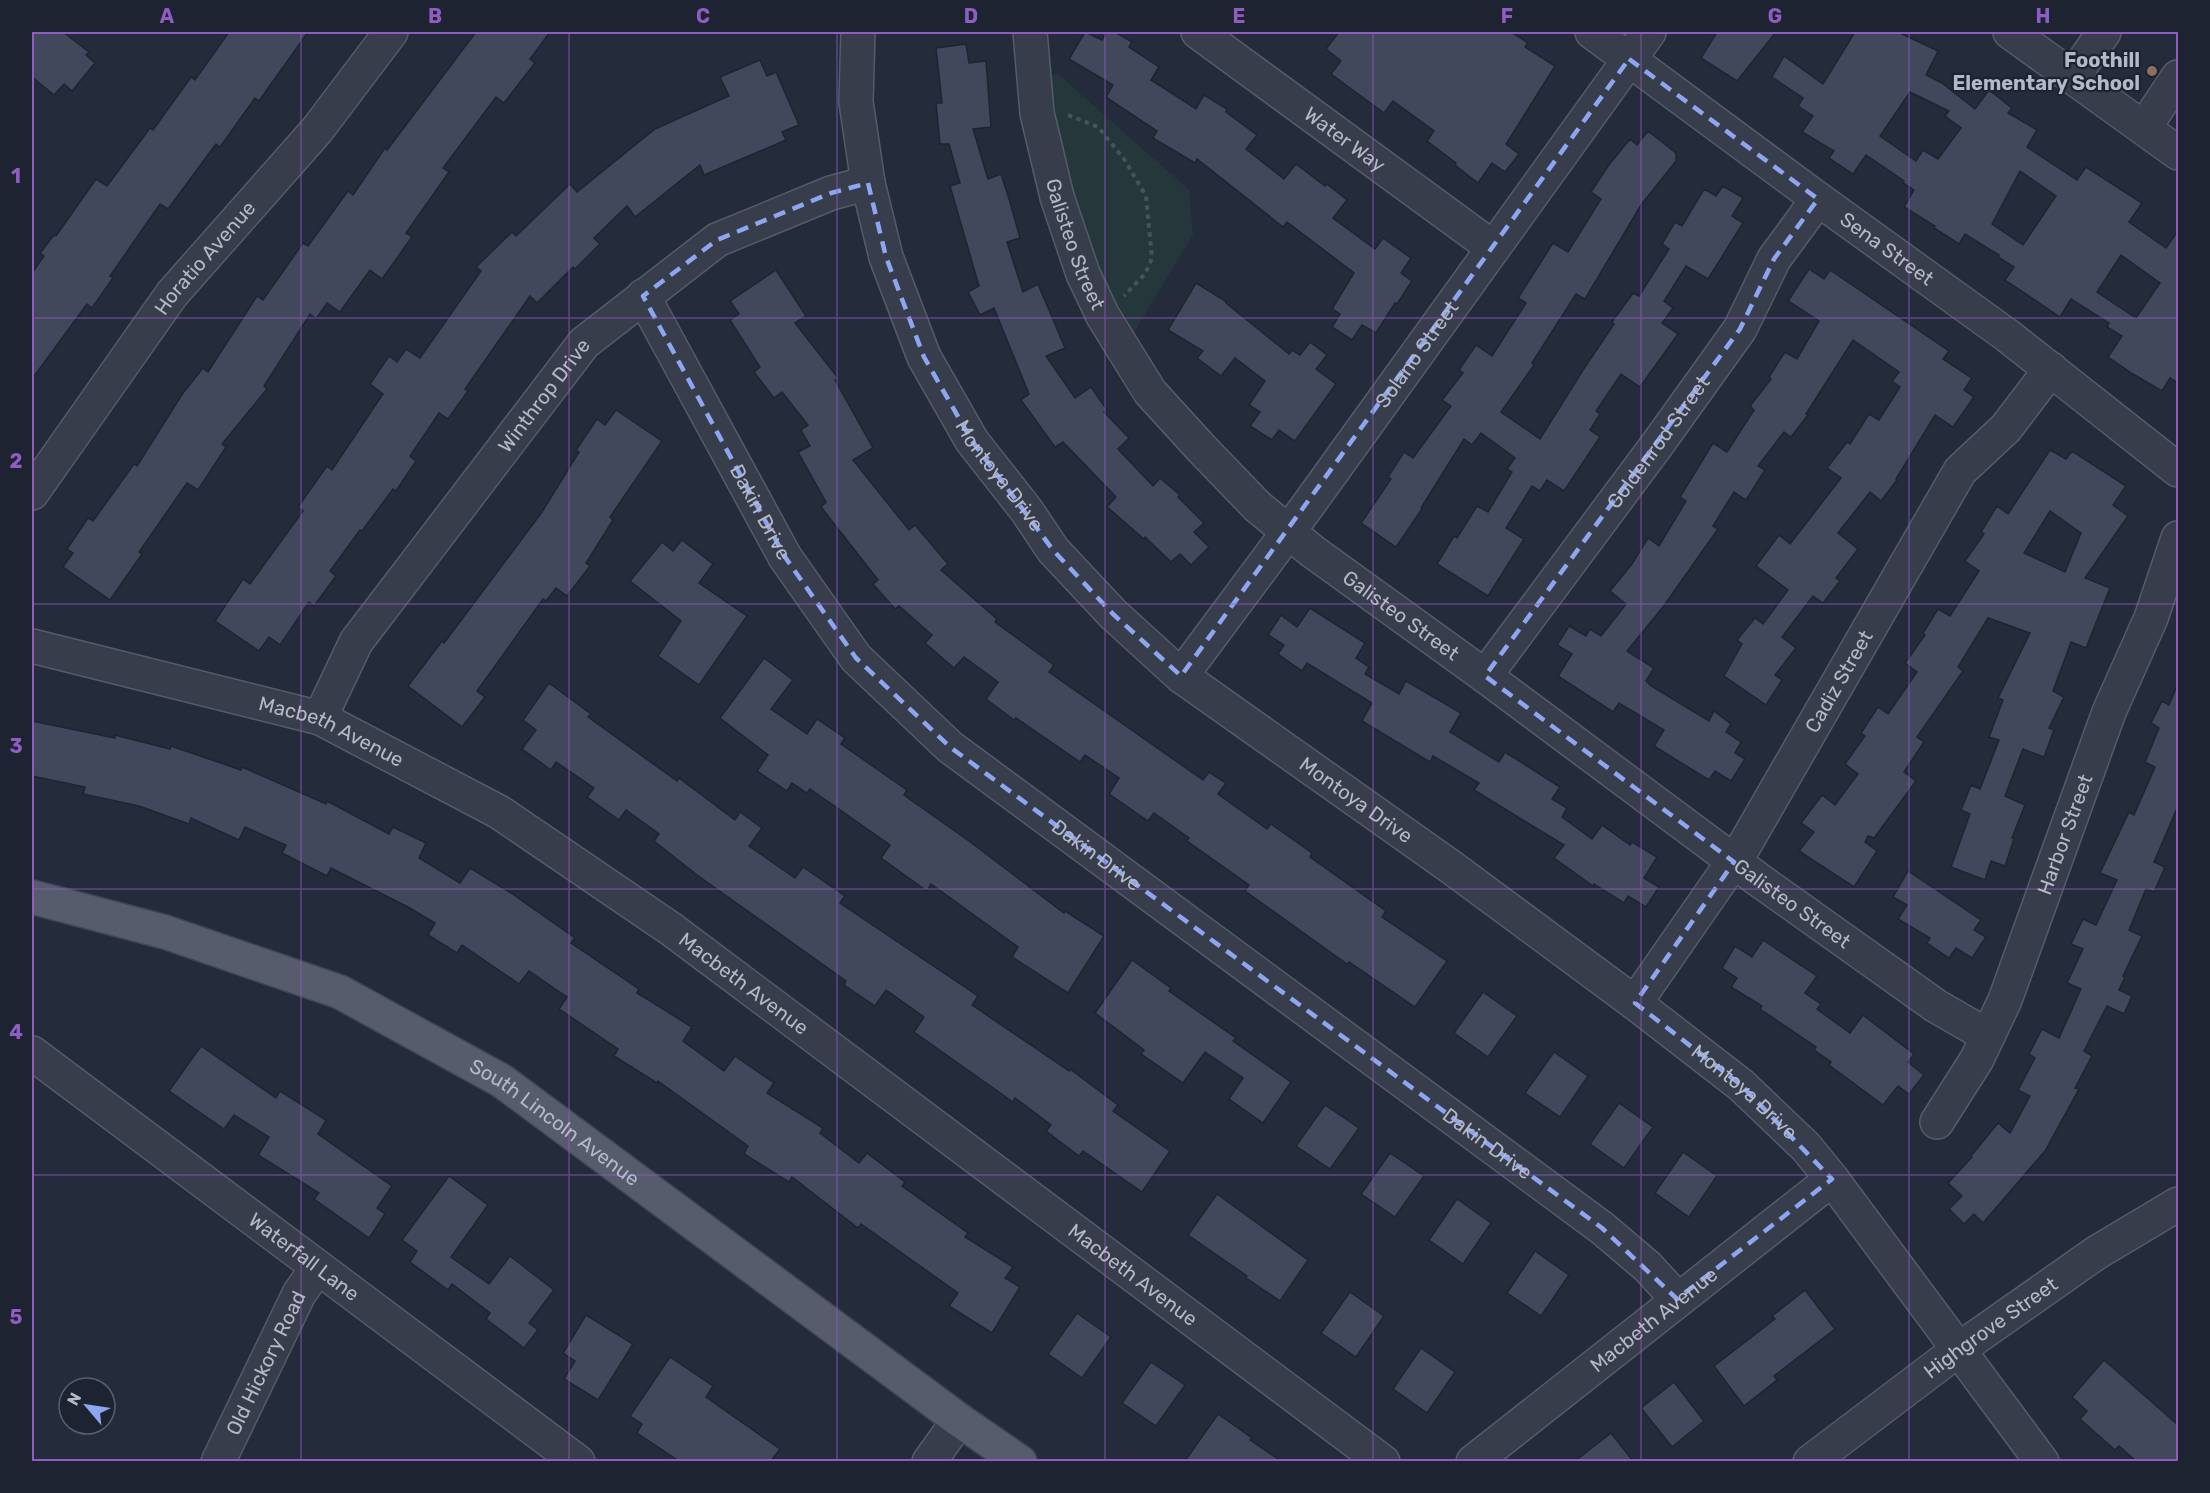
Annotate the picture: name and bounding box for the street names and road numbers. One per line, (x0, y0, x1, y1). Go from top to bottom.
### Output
street label: Water Way (1300, 102, 1390, 177)
street label: Galisteo Street (1041, 176, 1110, 314)
street label: Horatio Avenue (149, 196, 261, 319)
street label: Sena Street (1835, 207, 1939, 291)
street label: Solano Street (1370, 296, 1464, 412)
street label: Winthrop Drive (493, 334, 595, 457)
street label: Goldenrod Street (1602, 371, 1715, 513)
street label: Montoya Drive (951, 416, 1049, 536)
street label: Dakin Drive (725, 460, 796, 564)
street label: Galisteo Street (1338, 565, 1464, 665)
street label: Cadiz Street (1800, 626, 1878, 737)
street label: Macbeth Avenue (256, 691, 408, 772)
street label: Montoya Drive (1295, 752, 1417, 848)
street label: Harbor Street (2032, 771, 2098, 898)
street label: Dakin Drive (1047, 814, 1146, 896)
street label: Galisteo Street (1729, 854, 1855, 953)
street label: Macbeth Avenue (674, 927, 813, 1040)
street label: Montoya Drive (1687, 1039, 1802, 1144)
street label: South Lincoln Avenue (466, 1054, 644, 1191)
street label: Dakin Drive (1438, 1103, 1537, 1184)
street label: Waterfall Lane (244, 1208, 364, 1306)
street label: Macbeth Avenue (1063, 1219, 1202, 1331)
street label: Macbeth Avenue (1585, 1262, 1722, 1377)
street label: Highgrove Street (1919, 1272, 2062, 1384)
street label: Old Hickory Road (221, 1287, 311, 1439)

